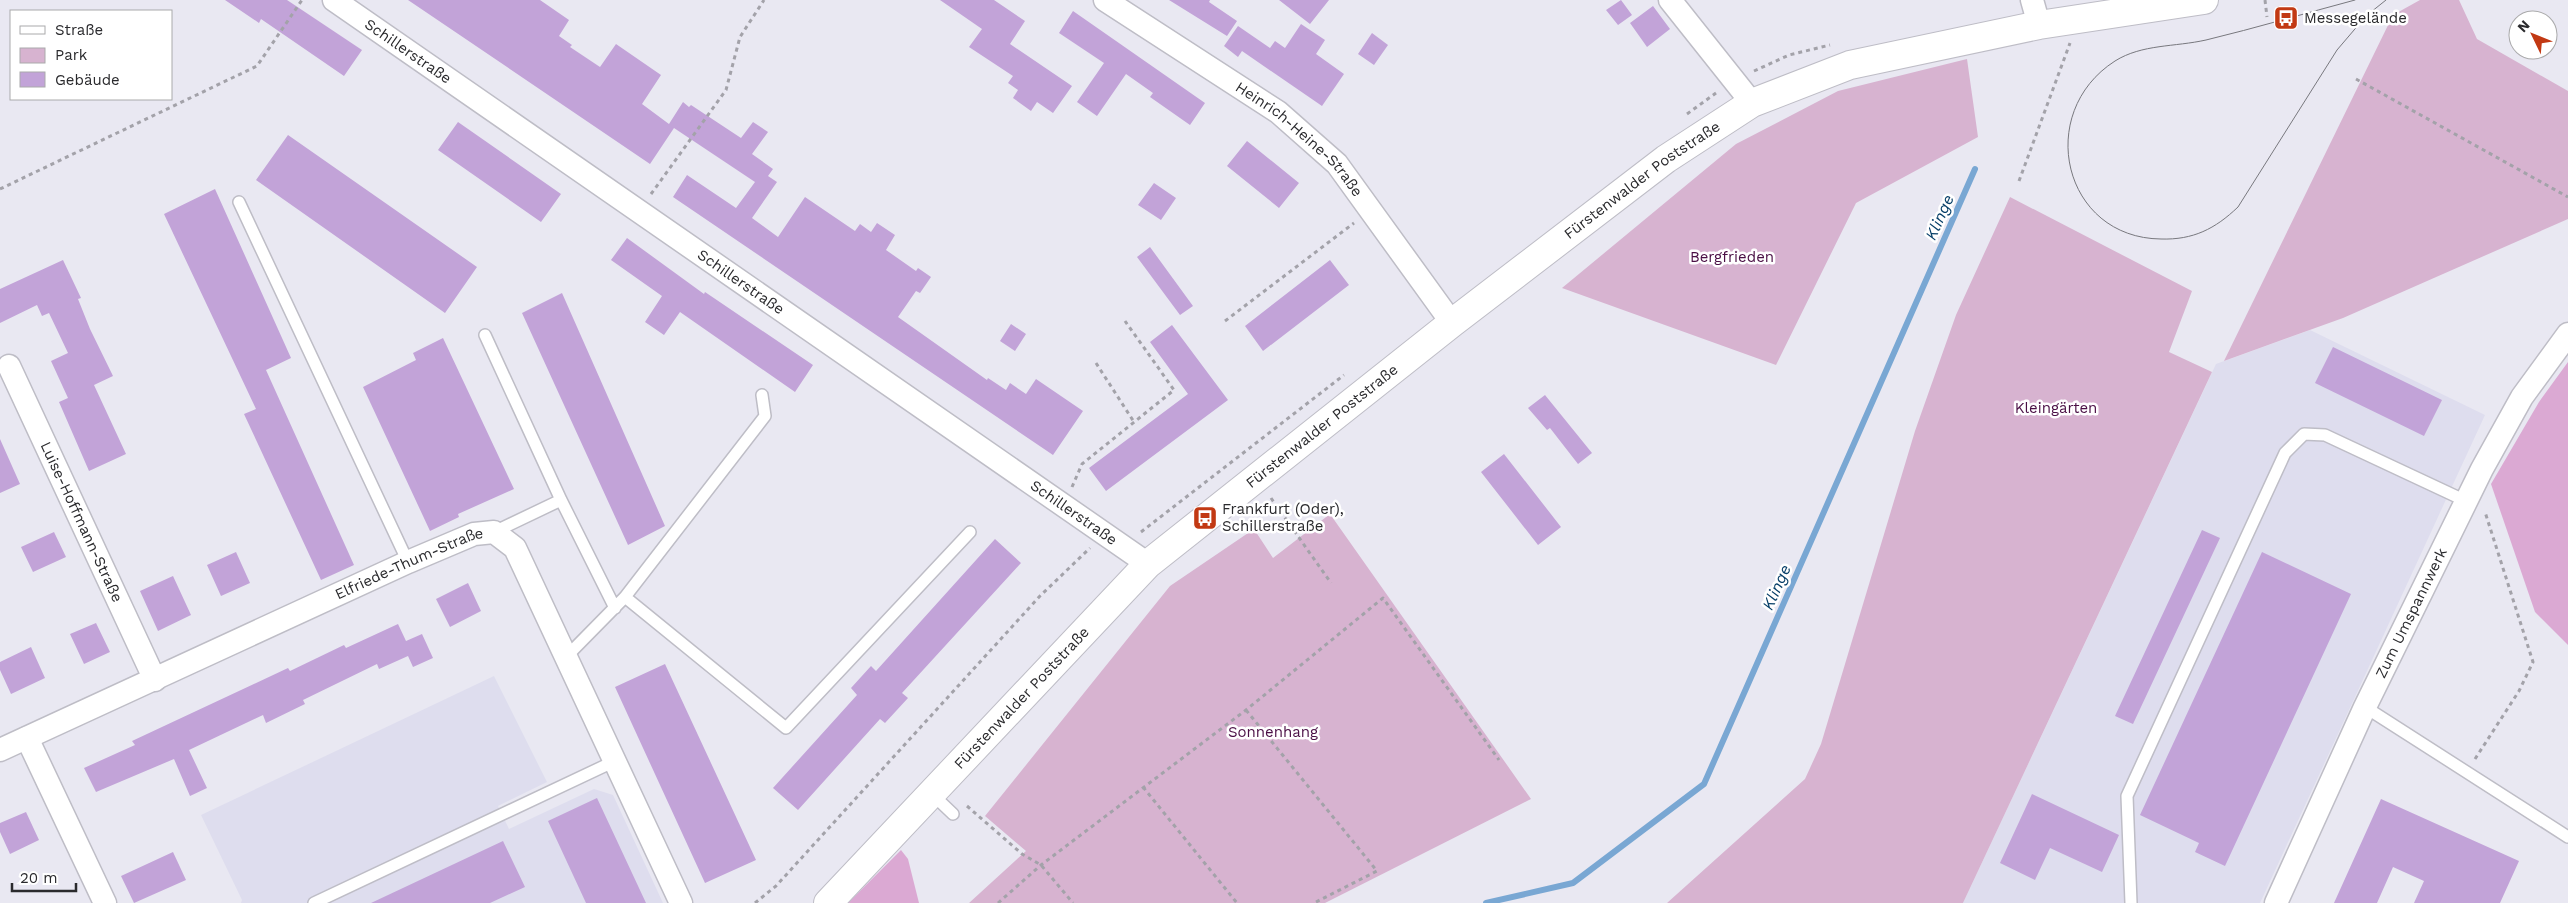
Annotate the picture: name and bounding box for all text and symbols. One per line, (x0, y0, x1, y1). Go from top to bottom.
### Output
bus stop icon: Messegelände (2273, 5, 2299, 31)
place label: Messegelände (2304, 9, 2407, 27)
legend (10, 10, 172, 100)
north arrow (2508, 10, 2558, 60)
street label: Schillerstraße (361, 15, 455, 88)
text: N (2514, 17, 2533, 35)
text: Straße (55, 21, 103, 39)
text: Park (55, 46, 88, 64)
text: Gebäude (55, 71, 120, 89)
street label: Heinrich-Heine-Straße (1232, 78, 1367, 200)
street label: Fürstenwalder Poststraße (1560, 117, 1723, 243)
water label: Klinge (1921, 192, 1958, 243)
street label: Schillerstraße (694, 246, 788, 318)
park label: Bergfrieden (1690, 248, 1774, 266)
street label: Fürstenwalder Poststraße (1242, 360, 1401, 492)
park label: Kleingärten (2015, 399, 2097, 417)
street label: Luise-Hoffmann-Straße (37, 439, 127, 605)
street label: Schillerstraße (1027, 476, 1121, 549)
place label: Frankfurt (Oder), Schillerstraße (1222, 500, 1344, 535)
bus stop icon: Frankfurt (Oder), Schillerstraße (1192, 505, 1218, 531)
street label: Elfriede-Thum-Straße (332, 524, 484, 603)
street label: Zum Umspannwerk (2372, 545, 2451, 681)
water label: Klinge (1758, 562, 1795, 613)
street label: Fürstenwalder Poststraße (950, 623, 1093, 773)
park label: Sonnenhang (1228, 723, 1318, 741)
scale bar (12, 860, 76, 892)
text: 20 m (20, 869, 58, 887)

